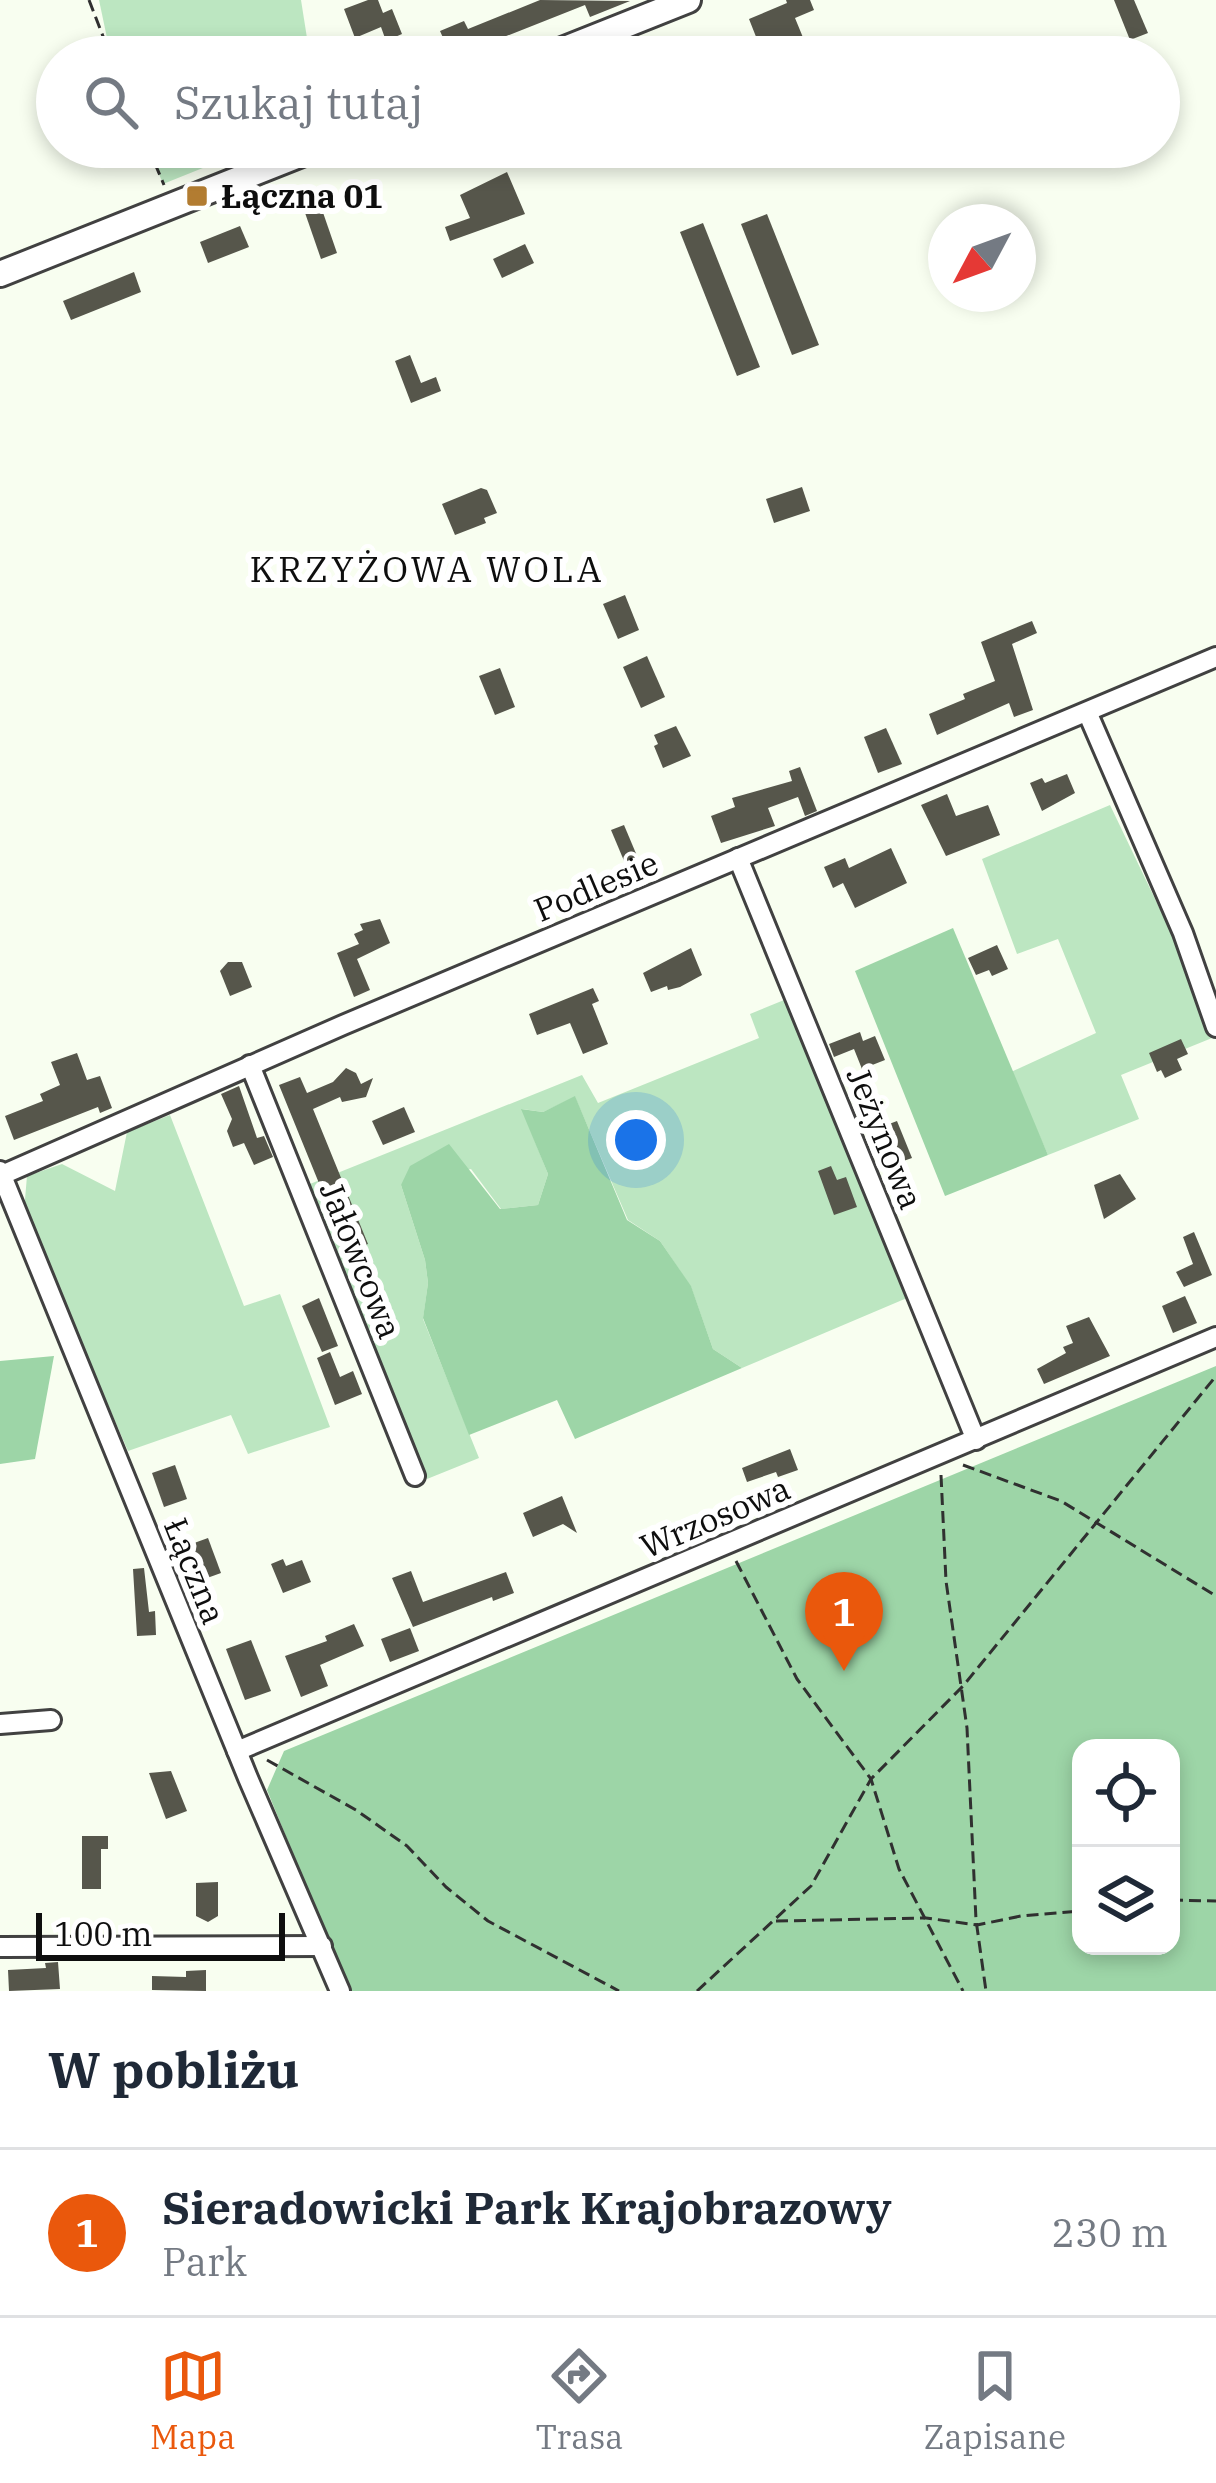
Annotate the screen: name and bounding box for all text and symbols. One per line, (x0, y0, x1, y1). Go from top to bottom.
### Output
search box (36, 36, 1180, 168)
icon: search (78, 69, 144, 135)
text: Szukaj tutaj (174, 73, 423, 131)
place label: Łączna 01 (221, 174, 383, 217)
marker: Łączna 01 (184, 183, 210, 209)
north arrow (928, 204, 1036, 312)
district label: KRZYŻOWA WOLA (249, 545, 605, 592)
street label: Podlesie (527, 840, 664, 931)
street label: Jeżynowa (838, 1060, 933, 1215)
your location (606, 1110, 666, 1170)
street label: Jałowcowa (311, 1175, 412, 1345)
street label: Wrzosowa (633, 1466, 796, 1567)
street label: Łączna (155, 1512, 236, 1630)
pin: 1 (805, 1572, 883, 1671)
map controls (1072, 1739, 1180, 1955)
button: locate (1072, 1739, 1180, 1847)
button: layers (1072, 1847, 1180, 1955)
scale bar (36, 1907, 285, 1960)
text: 100 m (54, 1912, 153, 1955)
text: W pobliżu (48, 2036, 299, 2102)
text: Sieradowicki Park Krajobrazowy (162, 2178, 892, 2236)
text: 1 (75, 2207, 99, 2258)
text: 230 m (1052, 2207, 1168, 2258)
text: Park (162, 2236, 247, 2287)
tab: Mapa (150, 2343, 235, 2458)
tab: Trasa (536, 2343, 623, 2458)
tab: Zapisane (923, 2343, 1066, 2458)

